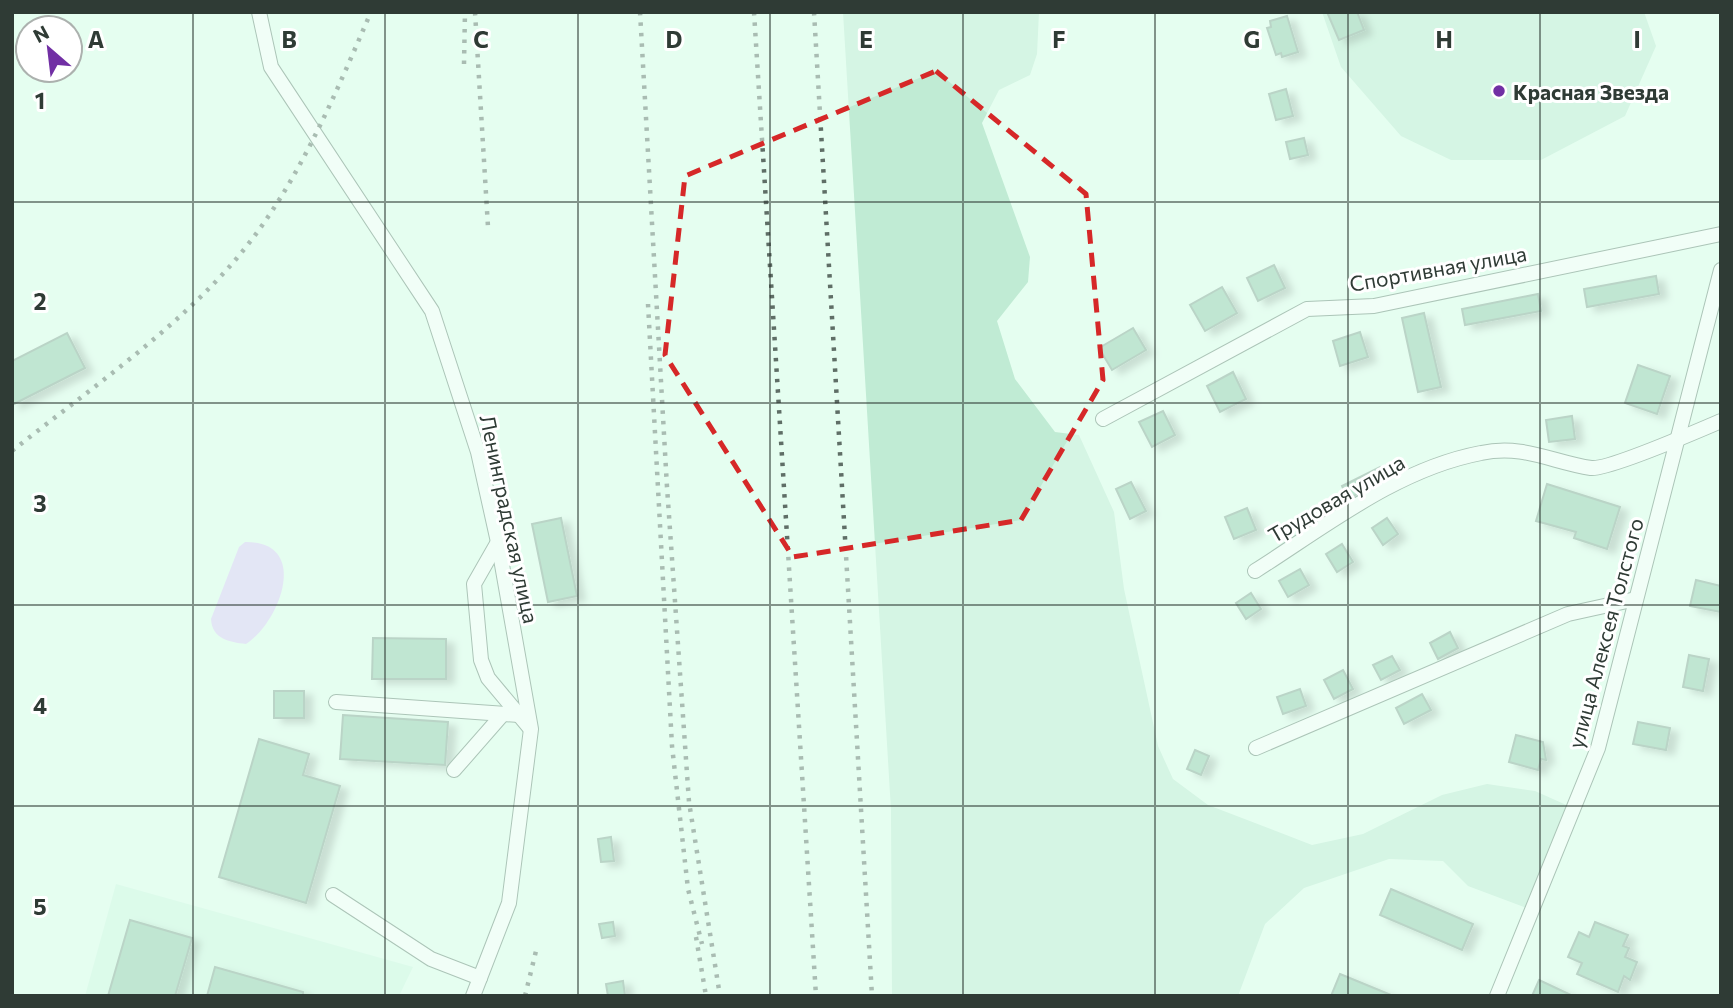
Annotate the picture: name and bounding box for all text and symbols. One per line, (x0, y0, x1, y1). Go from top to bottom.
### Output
north arrow (14, 14, 84, 84)
text: N (29, 20, 52, 47)
text: A (88, 25, 105, 53)
text: B (281, 25, 297, 53)
text: C (473, 25, 489, 53)
text: D (666, 25, 683, 53)
text: E (859, 25, 873, 53)
text: F (1052, 25, 1066, 53)
text: G (1244, 25, 1260, 53)
text: H (1435, 25, 1453, 53)
text: I (1633, 25, 1641, 53)
place label: Красная Звезда (1513, 79, 1669, 104)
marker: Красная Звезда (1491, 83, 1507, 99)
text: 1 (35, 86, 45, 114)
street label: Спортивная улица (1347, 240, 1529, 296)
text: 2 (33, 287, 47, 315)
street label: Ленинградская улица (476, 412, 544, 626)
street label: Трудовая улица (1263, 449, 1409, 547)
text: 3 (33, 489, 47, 517)
street label: улица Алексея Толстого (1562, 515, 1648, 751)
text: 4 (33, 691, 47, 719)
text: 5 (33, 892, 47, 920)

